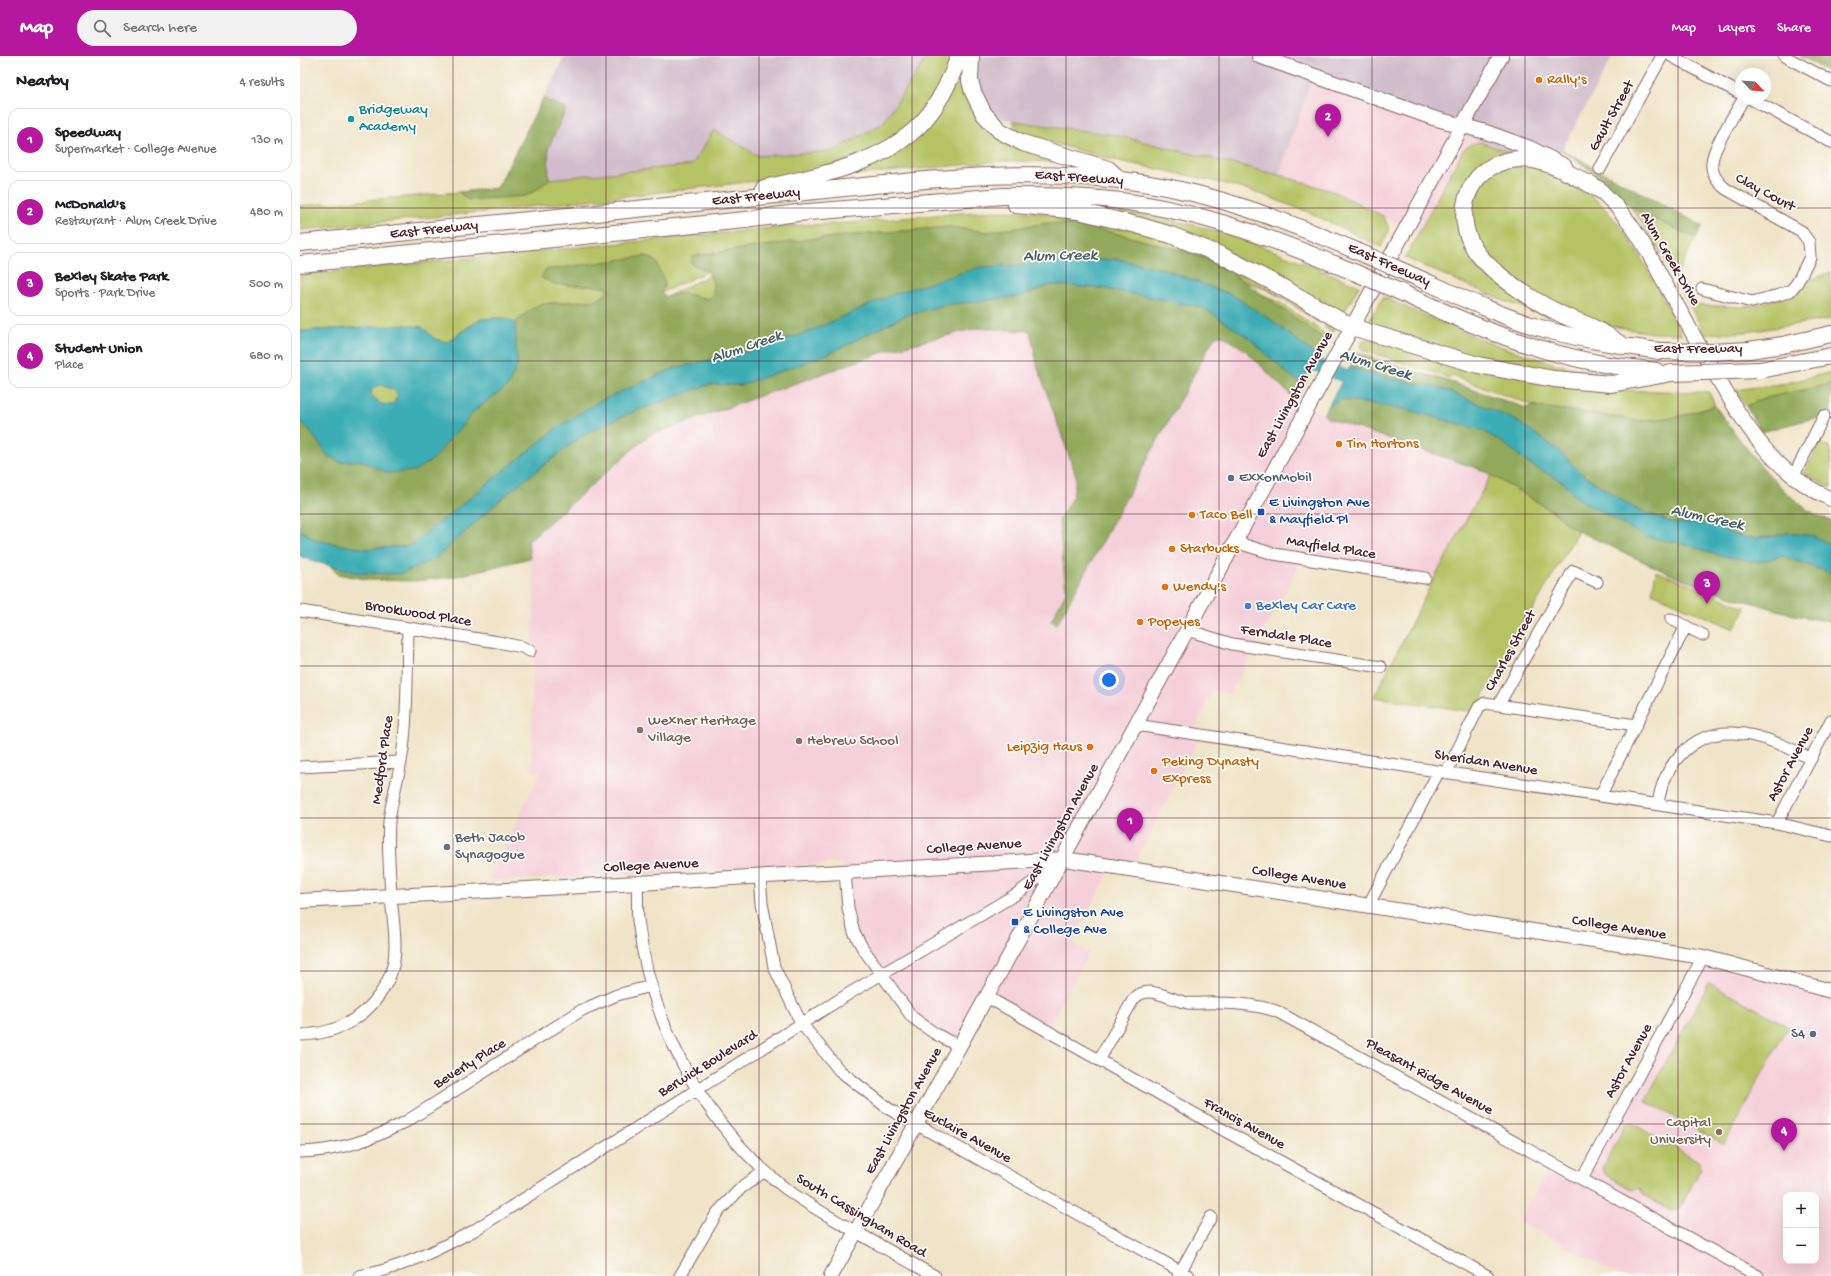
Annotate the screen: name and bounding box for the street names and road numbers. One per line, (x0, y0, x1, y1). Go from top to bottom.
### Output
street label: Gault Street (1585, 76, 1640, 154)
street label: East Freeway (1034, 166, 1124, 190)
street label: Clay Court (1732, 170, 1800, 217)
street label: East Freeway (711, 183, 802, 211)
street label: Alum Creek Drive (1636, 209, 1704, 309)
street label: East Freeway (389, 216, 480, 244)
street label: East Freeway (1345, 239, 1434, 292)
street label: East Livingston Avenue (1253, 328, 1338, 462)
street label: East Freeway (1654, 340, 1743, 358)
street label: Mayfield Place (1285, 532, 1377, 564)
street label: Brookwood Place (363, 597, 473, 631)
street label: Charles Street (1481, 606, 1542, 695)
street label: Ferndale Place (1238, 621, 1333, 653)
street label: Medford Place (368, 714, 398, 806)
street label: Astor Avenue (1764, 723, 1818, 805)
street label: Sheridan Avenue (1433, 746, 1539, 780)
street label: East Livingston Avenue (1019, 760, 1104, 894)
street label: College Avenue (926, 835, 1022, 859)
street label: College Avenue (603, 855, 699, 877)
street label: College Avenue (1251, 862, 1348, 894)
street label: College Avenue (1571, 912, 1668, 944)
street label: Astor Avenue (1601, 1020, 1657, 1101)
street label: Berwick Boulevard (654, 1026, 762, 1102)
street label: Beverly Place (430, 1034, 510, 1094)
street label: Pleasant Ridge Avenue (1361, 1034, 1496, 1120)
street label: East Livingston Avenue (862, 1044, 947, 1178)
street label: Francis Avenue (1199, 1094, 1288, 1154)
street label: Euclaire Avenue (920, 1104, 1014, 1168)
street label: South Cassingham Road (792, 1170, 931, 1263)

